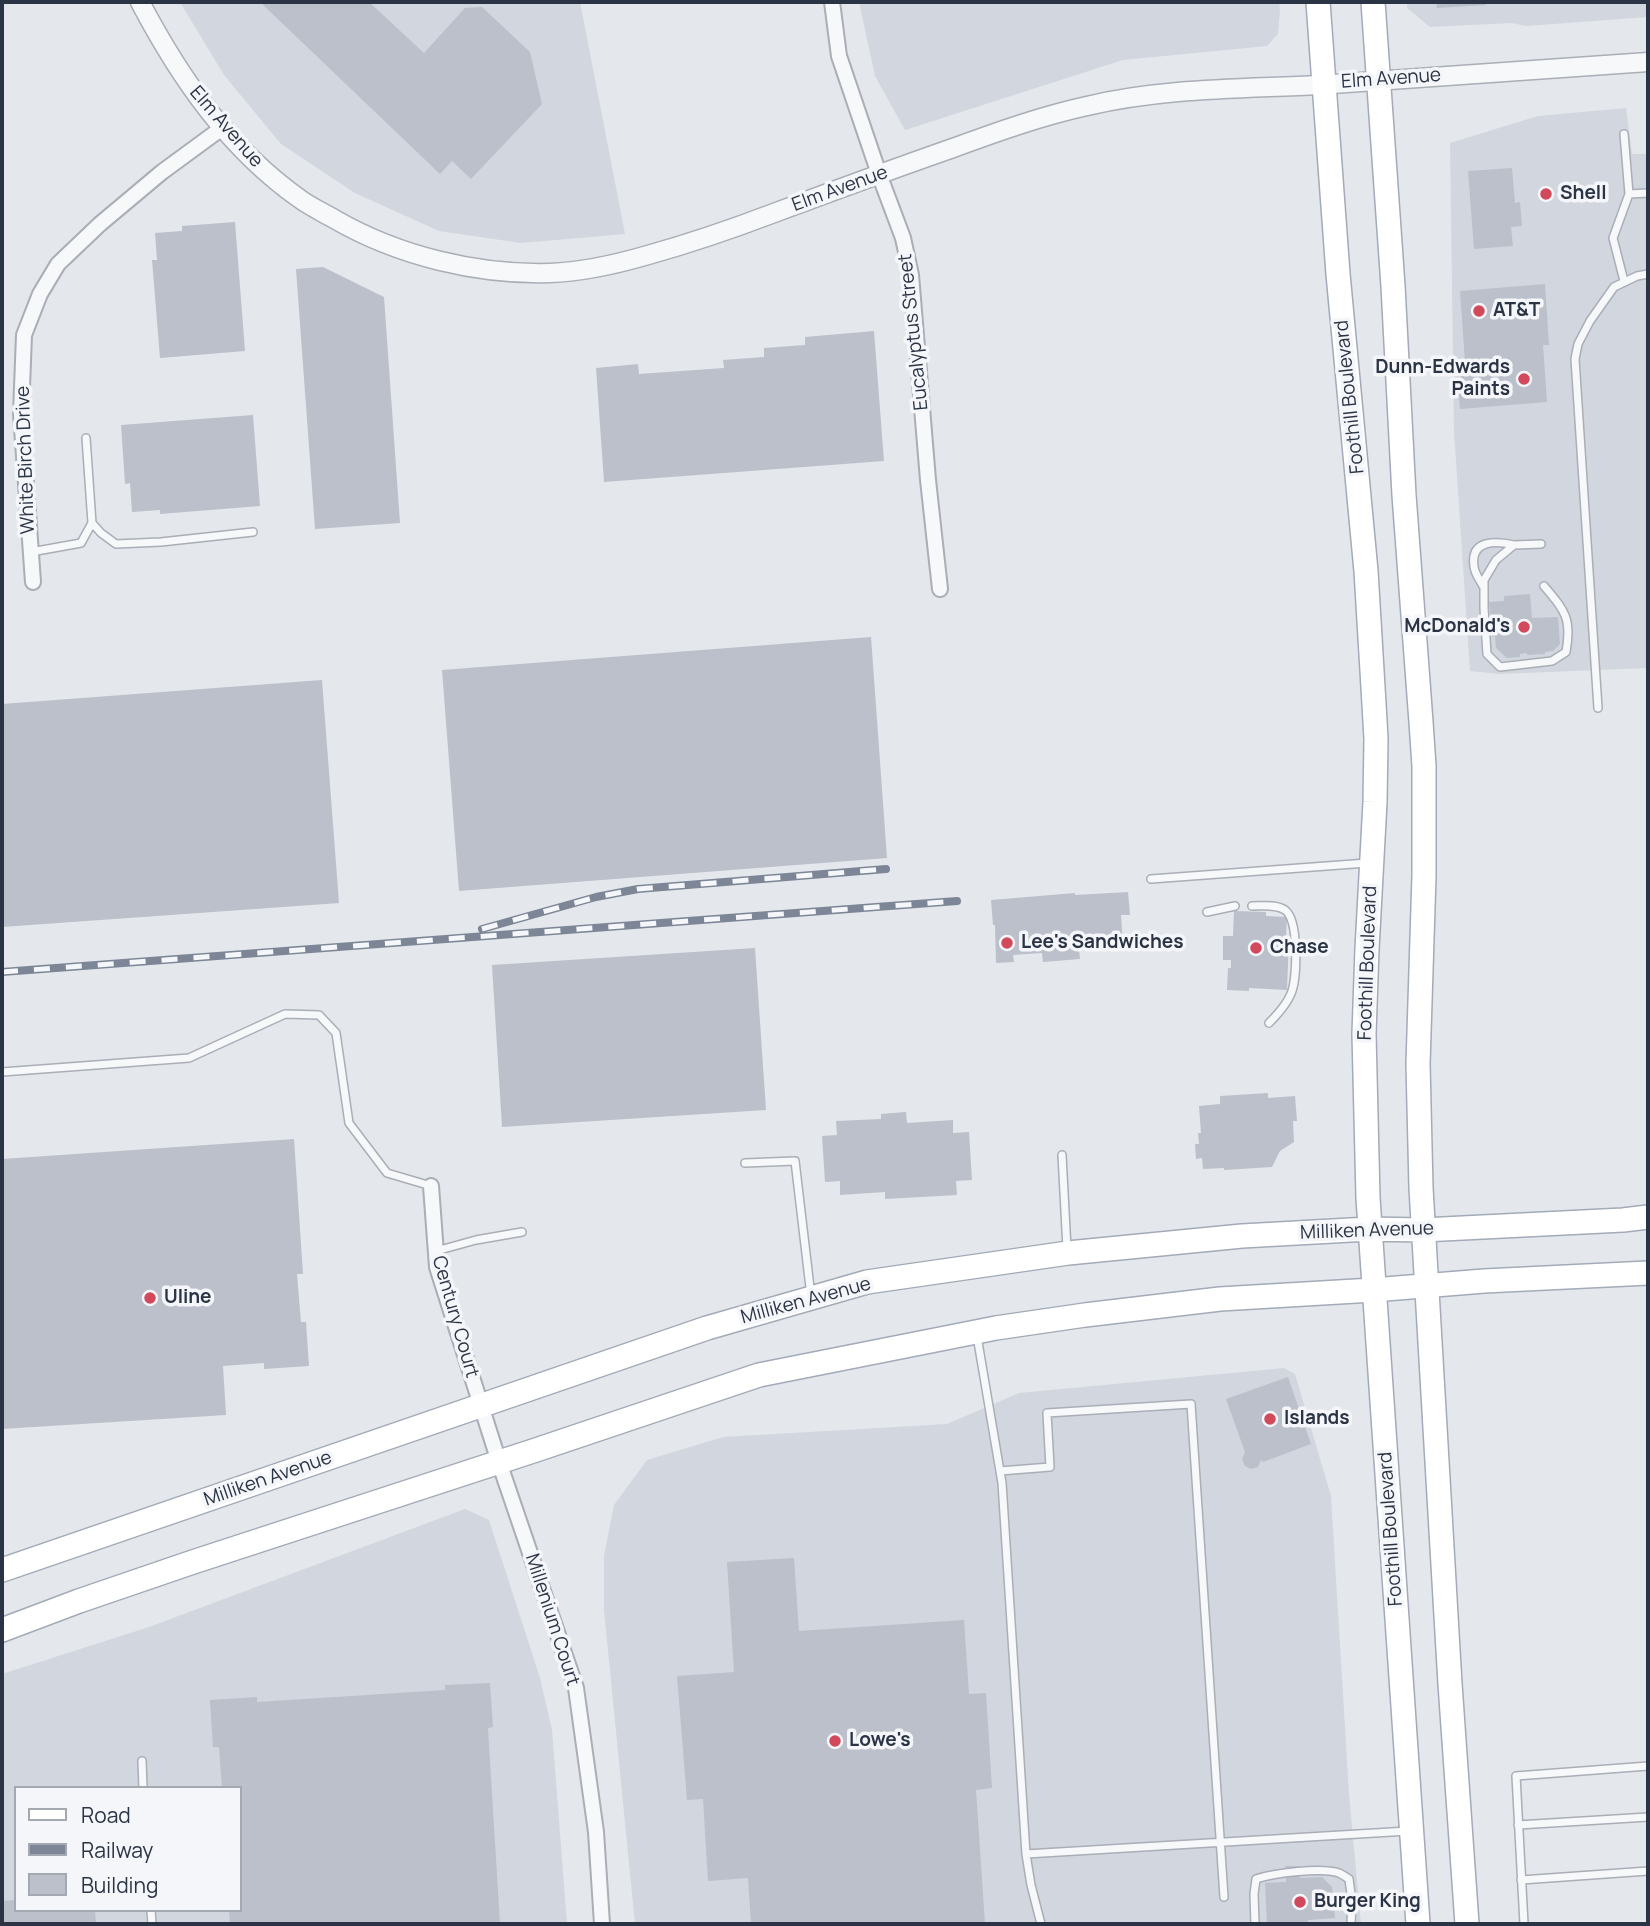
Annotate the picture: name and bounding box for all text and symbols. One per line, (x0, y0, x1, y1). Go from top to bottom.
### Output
street label: Elm Avenue (1340, 64, 1442, 94)
street label: Elm Avenue (185, 82, 267, 172)
street label: Elm Avenue (789, 161, 891, 217)
place label: Shell (1560, 183, 1606, 205)
marker: Shell (1538, 186, 1554, 202)
street label: Eucalyptus Street (894, 253, 934, 411)
place label: AT&T (1493, 300, 1540, 322)
marker: AT&T (1471, 303, 1487, 319)
street label: Foothill Boulevard (1331, 319, 1369, 475)
place label: Dunn-Edwards Paints (1375, 357, 1510, 401)
marker: Dunn-Edwards Paints (1516, 371, 1532, 387)
street label: White Birch Drive (12, 385, 40, 535)
place label: McDonald's (1404, 616, 1510, 638)
marker: McDonald's (1516, 619, 1532, 635)
street label: Foothill Boulevard (1354, 885, 1382, 1041)
place label: Lee's Sandwiches (1021, 932, 1184, 954)
marker: Lee's Sandwiches (999, 935, 1015, 951)
place label: Chase (1270, 937, 1329, 959)
marker: Chase (1248, 940, 1264, 956)
street label: Milliken Avenue (1300, 1217, 1434, 1245)
street label: Century Court (427, 1253, 483, 1381)
street label: Milliken Avenue (738, 1273, 874, 1329)
place label: Uline (164, 1287, 212, 1309)
marker: Uline (142, 1290, 158, 1306)
place label: Islands (1284, 1408, 1350, 1430)
marker: Islands (1262, 1411, 1278, 1427)
street label: Milliken Avenue (201, 1446, 335, 1512)
street label: Foothill Boulevard (1374, 1451, 1408, 1607)
street label: Millenium Court (520, 1551, 584, 1689)
place label: Lowe's (849, 1730, 911, 1752)
marker: Lowe's (827, 1733, 843, 1749)
legend (14, 1786, 242, 1912)
text: Road (81, 1801, 131, 1829)
text: Railway (81, 1836, 153, 1864)
text: Building (81, 1871, 158, 1899)
place label: Burger King (1314, 1891, 1421, 1913)
marker: Burger King (1292, 1894, 1308, 1910)

